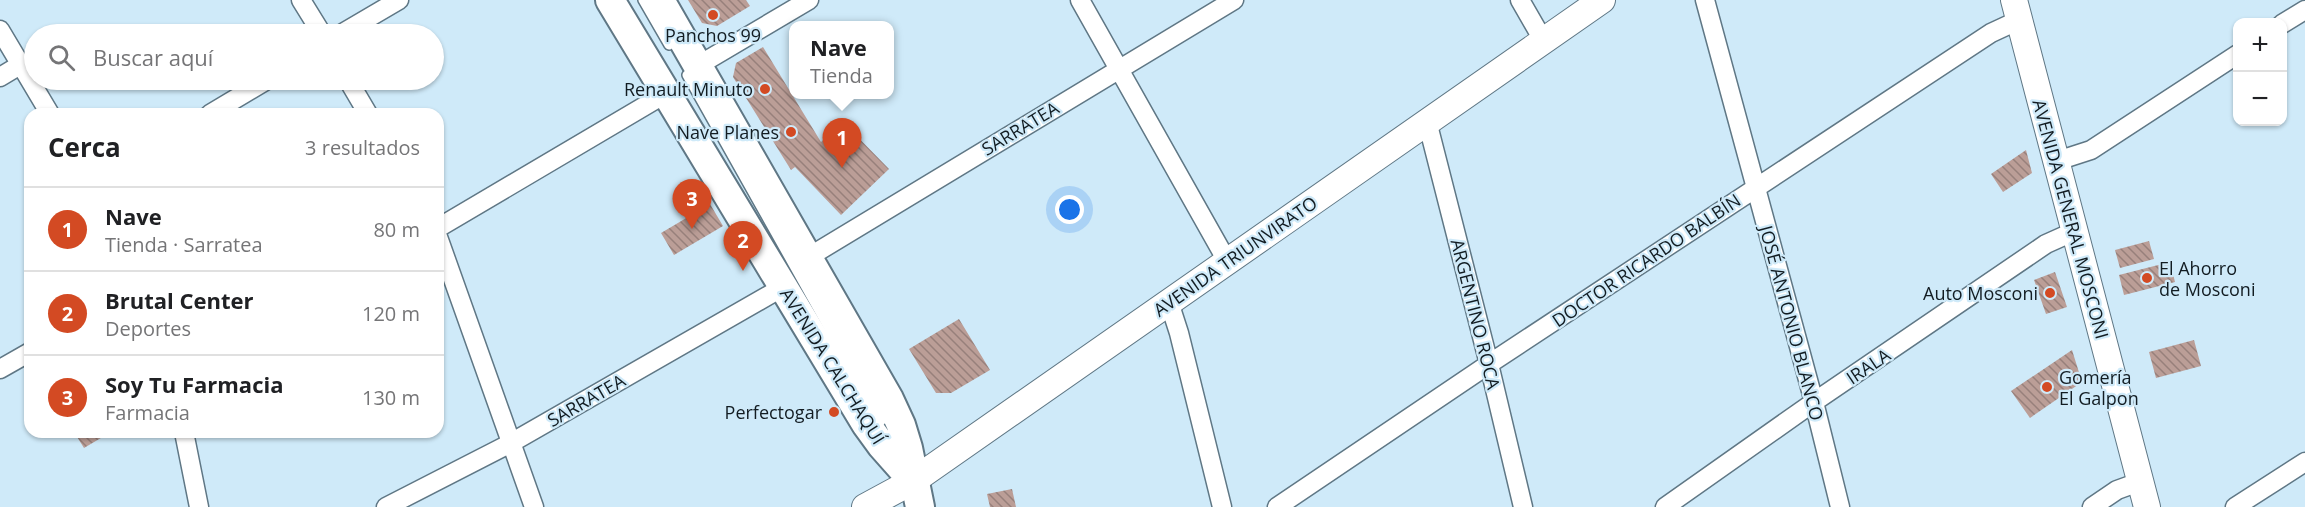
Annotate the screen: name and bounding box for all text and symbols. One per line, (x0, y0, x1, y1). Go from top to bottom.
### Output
marker: Panchos 99 (706, 8, 720, 22)
map controls (2233, 18, 2287, 126)
button: + (2233, 18, 2287, 72)
popup (789, 21, 894, 99)
place label: Panchos 99 (665, 23, 761, 47)
search box (24, 24, 444, 90)
text: Nave (810, 32, 867, 62)
icon: search (45, 41, 78, 74)
text: Buscar aquí (93, 42, 213, 72)
text: Tienda (810, 62, 873, 89)
button: − (2233, 72, 2287, 126)
place label: Renault Minuto (624, 77, 753, 101)
marker: Renault Minuto (758, 82, 772, 96)
street label: SARRATEA (977, 95, 1064, 160)
street label: AVENIDA GENERAL MOSCONI (2027, 97, 2115, 341)
pin: 1 (822, 118, 862, 168)
place label: Nave Planes (677, 120, 779, 144)
marker: Nave Planes (784, 125, 798, 139)
text: Cerca (48, 129, 121, 165)
text: 3 resultados (305, 134, 420, 161)
pin: 3 (672, 180, 712, 229)
street label: DOCTOR RICARDO BALBÍN (1547, 188, 1745, 332)
street label: AVENIDA TRIUNVIRATO (1148, 190, 1322, 322)
your location (1055, 195, 1084, 224)
text: Nave (105, 201, 162, 231)
text: 1 (62, 216, 73, 243)
text: 80 m (373, 216, 420, 243)
street label: JOSÉ ANTONIO BLANCO (1754, 221, 1830, 423)
pin: 2 (724, 222, 762, 271)
text: Tienda · Sarratea (105, 231, 263, 258)
street label: ARGENTINO ROCA (1446, 236, 1506, 392)
place label: El Ahorro de Mosconi (2159, 256, 2255, 301)
marker: El Ahorro de Mosconi (2140, 271, 2154, 285)
place label: Auto Mosconi (1923, 281, 2038, 305)
street label: AVENIDA CALCHAQUÍ (775, 283, 891, 450)
text: Brutal Center (105, 285, 254, 315)
marker: Auto Mosconi (2043, 286, 2057, 300)
text: 2 (62, 300, 73, 327)
text: 120 m (362, 300, 420, 327)
text: Deportes (105, 315, 191, 342)
street label: IRALA (1841, 342, 1895, 389)
place label: Gomería El Galpon (2059, 365, 2139, 410)
street label: SARRATEA (543, 368, 630, 432)
text: Soy Tu Farmacia (105, 369, 283, 399)
marker: Gomería El Galpon (2040, 380, 2054, 394)
text: 3 (62, 384, 73, 411)
text: 130 m (362, 384, 420, 411)
text: Farmacia (105, 399, 190, 426)
place label: Perfectogar (725, 400, 823, 424)
marker: Perfectogar (827, 405, 841, 419)

